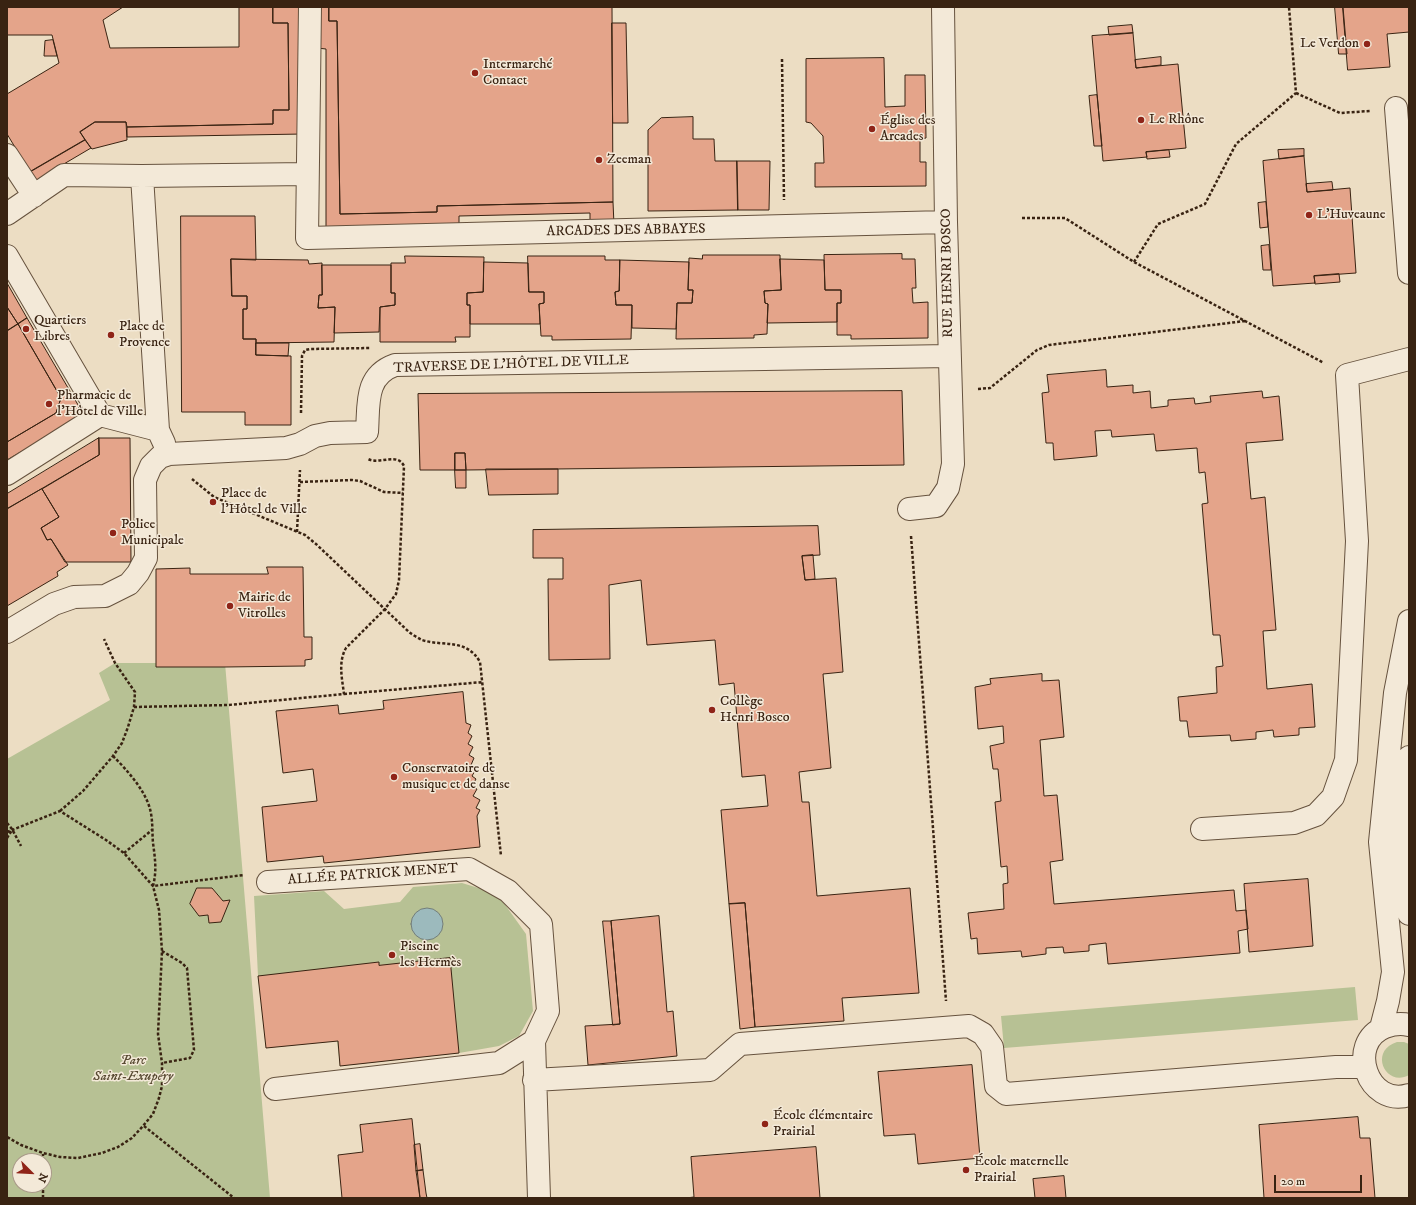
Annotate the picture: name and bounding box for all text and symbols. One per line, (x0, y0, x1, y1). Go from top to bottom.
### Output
place label: Le Verdon (1300, 36, 1359, 52)
marker: Le Verdon (1362, 39, 1372, 49)
place label: Intermarché Contact (483, 57, 552, 90)
marker: Intermarché Contact (470, 68, 480, 78)
place label: Le Rhône (1149, 112, 1204, 128)
place label: Église des Arcades (880, 113, 935, 146)
marker: Le Rhône (1136, 115, 1146, 125)
marker: Église des Arcades (867, 124, 877, 134)
place label: Zeeman (607, 152, 651, 168)
marker: Zeeman (594, 155, 604, 165)
place label: L'Huveaune (1317, 207, 1386, 223)
street label: RUE HENRI BOSCO (938, 208, 958, 338)
marker: L'Huveaune (1304, 210, 1314, 220)
street label: ARCADES DES ABBAYES (546, 221, 706, 241)
place label: Quartiers Libres (34, 313, 86, 346)
place label: Place de Provence (119, 319, 170, 352)
marker: Quartiers Libres (21, 324, 31, 334)
marker: Place de Provence (106, 330, 116, 340)
street label: TRAVERSE DE L'HÔTEL DE VILLE (393, 352, 629, 378)
place label: Pharmacie de l'Hôtel de Ville (57, 388, 143, 420)
marker: Pharmacie de l'Hôtel de Ville (44, 399, 54, 409)
place label: Place de l'Hôtel de Ville (221, 486, 307, 518)
marker: Place de l'Hôtel de Ville (208, 497, 218, 507)
place label: Police Municipale (121, 517, 184, 550)
marker: Police Municipale (108, 528, 118, 538)
place label: Mairie de Vitrolles (238, 590, 291, 622)
marker: Mairie de Vitrolles (225, 601, 235, 611)
place label: Collège Henri Bosco (720, 694, 790, 726)
marker: Collège Henri Bosco (707, 705, 717, 715)
place label: Conservatoire de musique et de danse (402, 761, 510, 794)
marker: Conservatoire de musique et de danse (389, 772, 399, 782)
street label: ALLÉE PATRICK MENET (287, 861, 459, 889)
place label: Piscine les Hermès (400, 939, 461, 972)
marker: Piscine les Hermès (387, 950, 397, 960)
park label: Parc Saint-Exupéry (93, 1053, 173, 1086)
place label: École élémentaire Prairial (773, 1108, 873, 1140)
marker: École élémentaire Prairial (760, 1119, 770, 1129)
north arrow (12, 1153, 52, 1193)
place label: École maternelle Prairial (974, 1154, 1069, 1186)
marker: École maternelle Prairial (961, 1165, 971, 1175)
scale bar (1276, 1167, 1364, 1193)
text: N (34, 1171, 50, 1184)
text: 20 m (1281, 1174, 1305, 1189)

